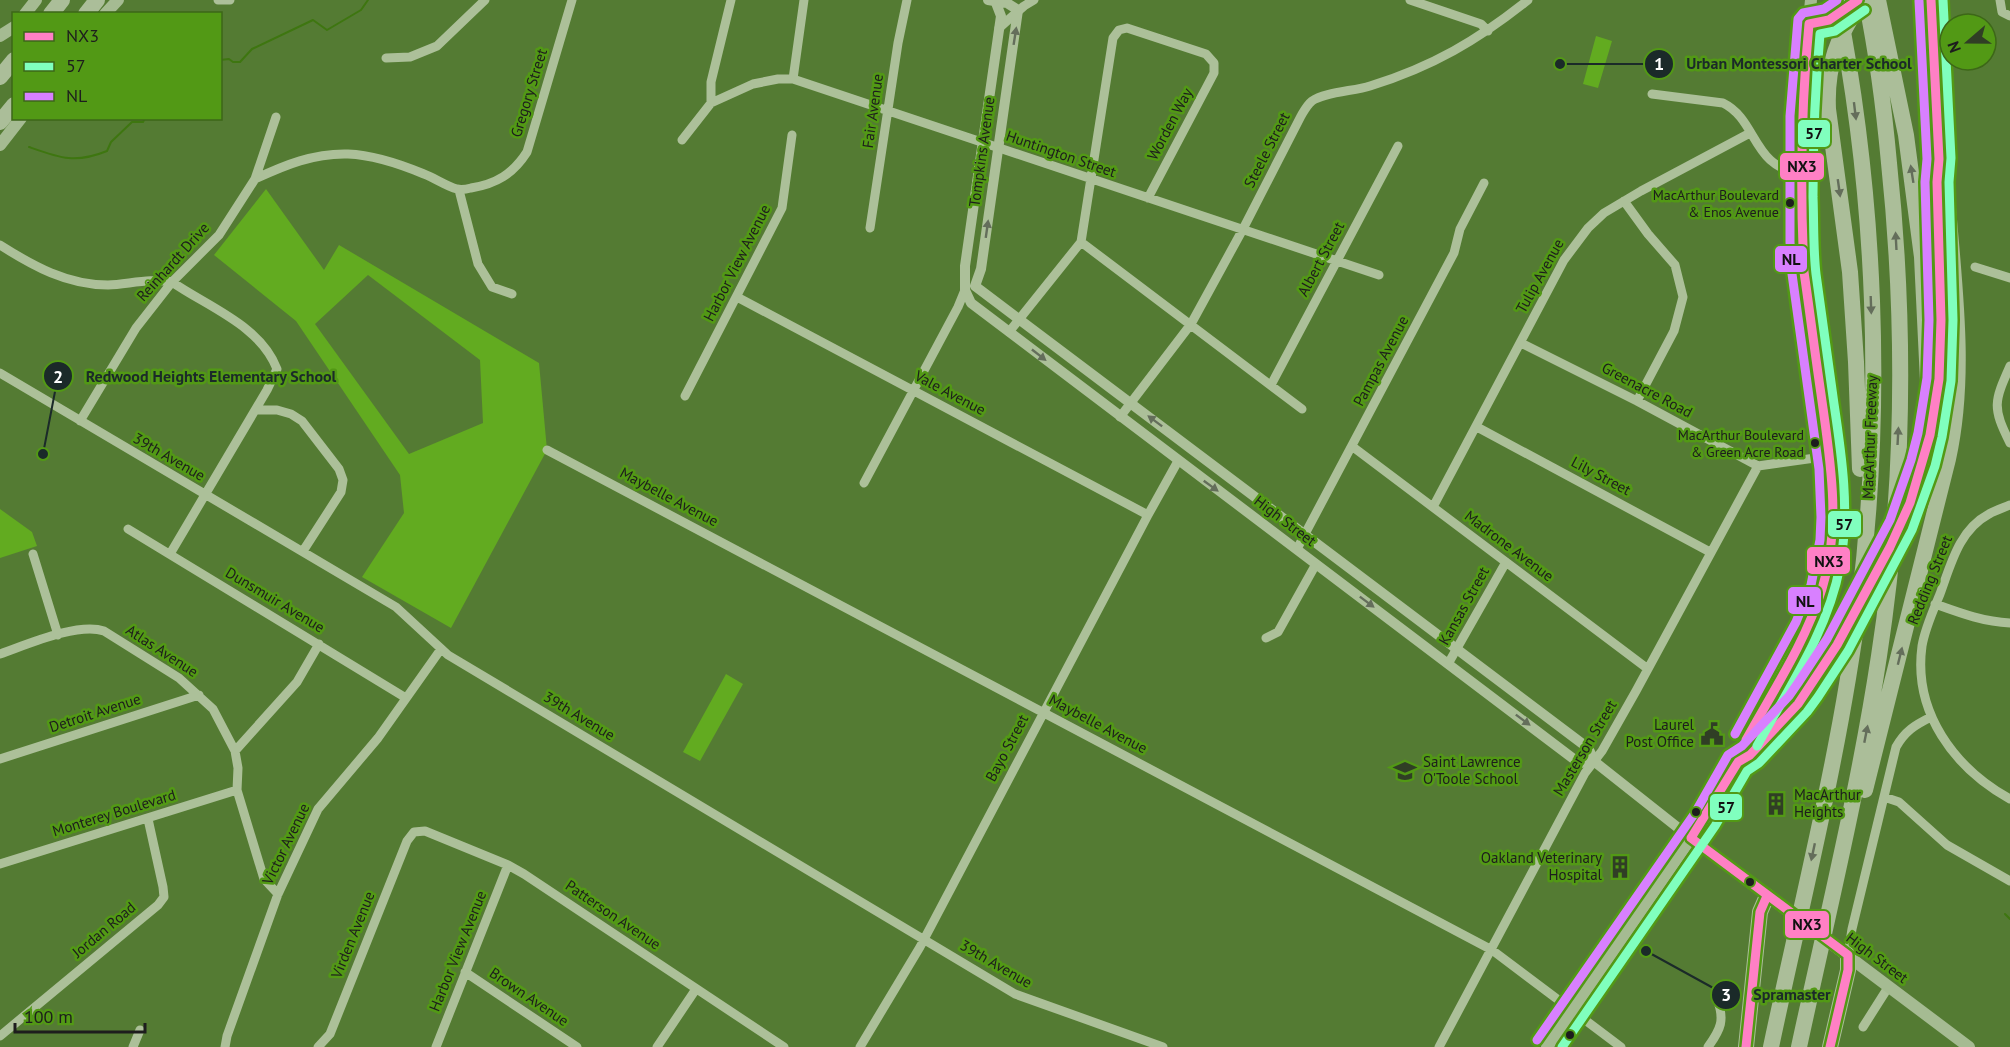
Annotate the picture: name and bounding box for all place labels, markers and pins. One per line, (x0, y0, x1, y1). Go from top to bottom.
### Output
callout: Urban Montessori Charter School (1644, 47, 1924, 81)
place label: MacArthur Boulevard & Enos Avenue (1653, 186, 1779, 221)
marker: MacArthur Boulevard & Enos Avenue (1784, 197, 1796, 209)
callout: Redwood Heights Elementary School (43, 359, 349, 393)
place label: MacArthur Boulevard & Green Acre Road (1678, 426, 1804, 461)
marker: MacArthur Boulevard & Green Acre Road (1809, 437, 1821, 449)
place label: Laurel Post Office (1626, 715, 1695, 751)
public building icon: Laurel Post Office (1699, 721, 1725, 747)
place label: Saint Lawrence O'Toole School (1423, 752, 1521, 788)
school or university icon: Saint Lawrence O'Toole School (1392, 758, 1418, 784)
place label: MacArthur Heights (1794, 785, 1861, 821)
building icon: MacArthur Heights (1763, 791, 1789, 817)
unlabelled marker (1690, 806, 1702, 818)
place label: Oakland Veterinary Hospital (1481, 848, 1603, 884)
building icon: Oakland Veterinary Hospital (1607, 854, 1633, 880)
unlabelled marker (1744, 876, 1756, 888)
callout: Spramaster (1711, 978, 1843, 1012)
unlabelled marker (1564, 1029, 1576, 1041)

